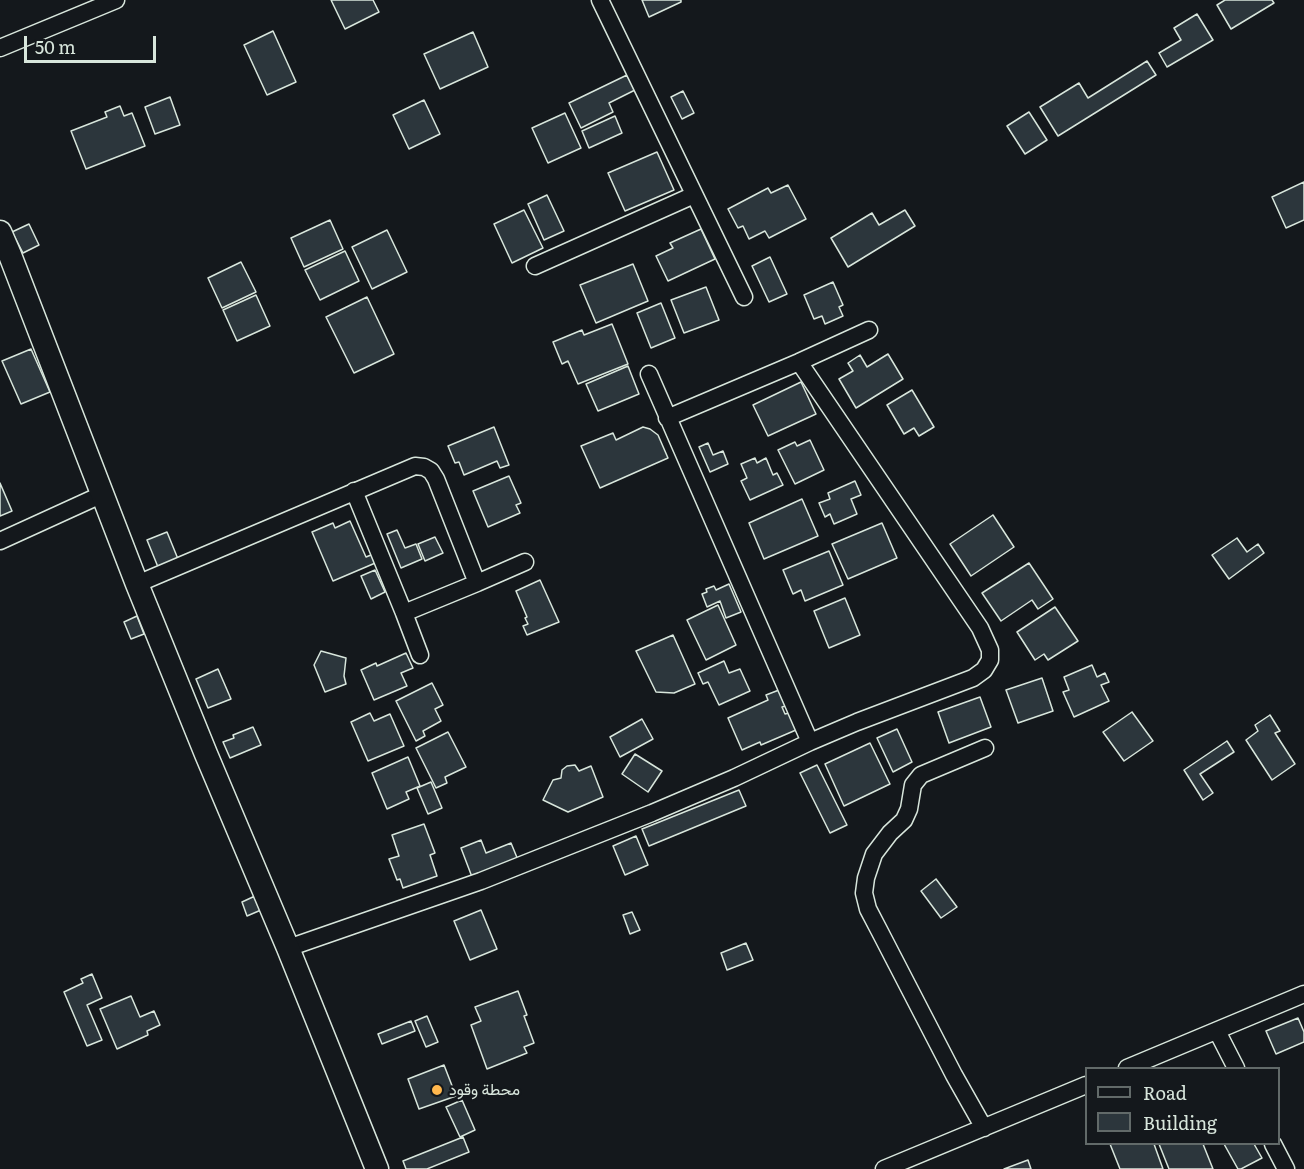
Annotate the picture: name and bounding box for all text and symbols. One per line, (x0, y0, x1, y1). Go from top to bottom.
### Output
scale bar (27, 24, 159, 62)
text: 50 m (35, 33, 76, 60)
legend (1085, 1067, 1280, 1145)
text: Road (1143, 1079, 1187, 1106)
place label: محطة وقود (449, 1080, 520, 1100)
marker: محطة وقود (430, 1083, 444, 1097)
text: Building (1143, 1109, 1217, 1136)

